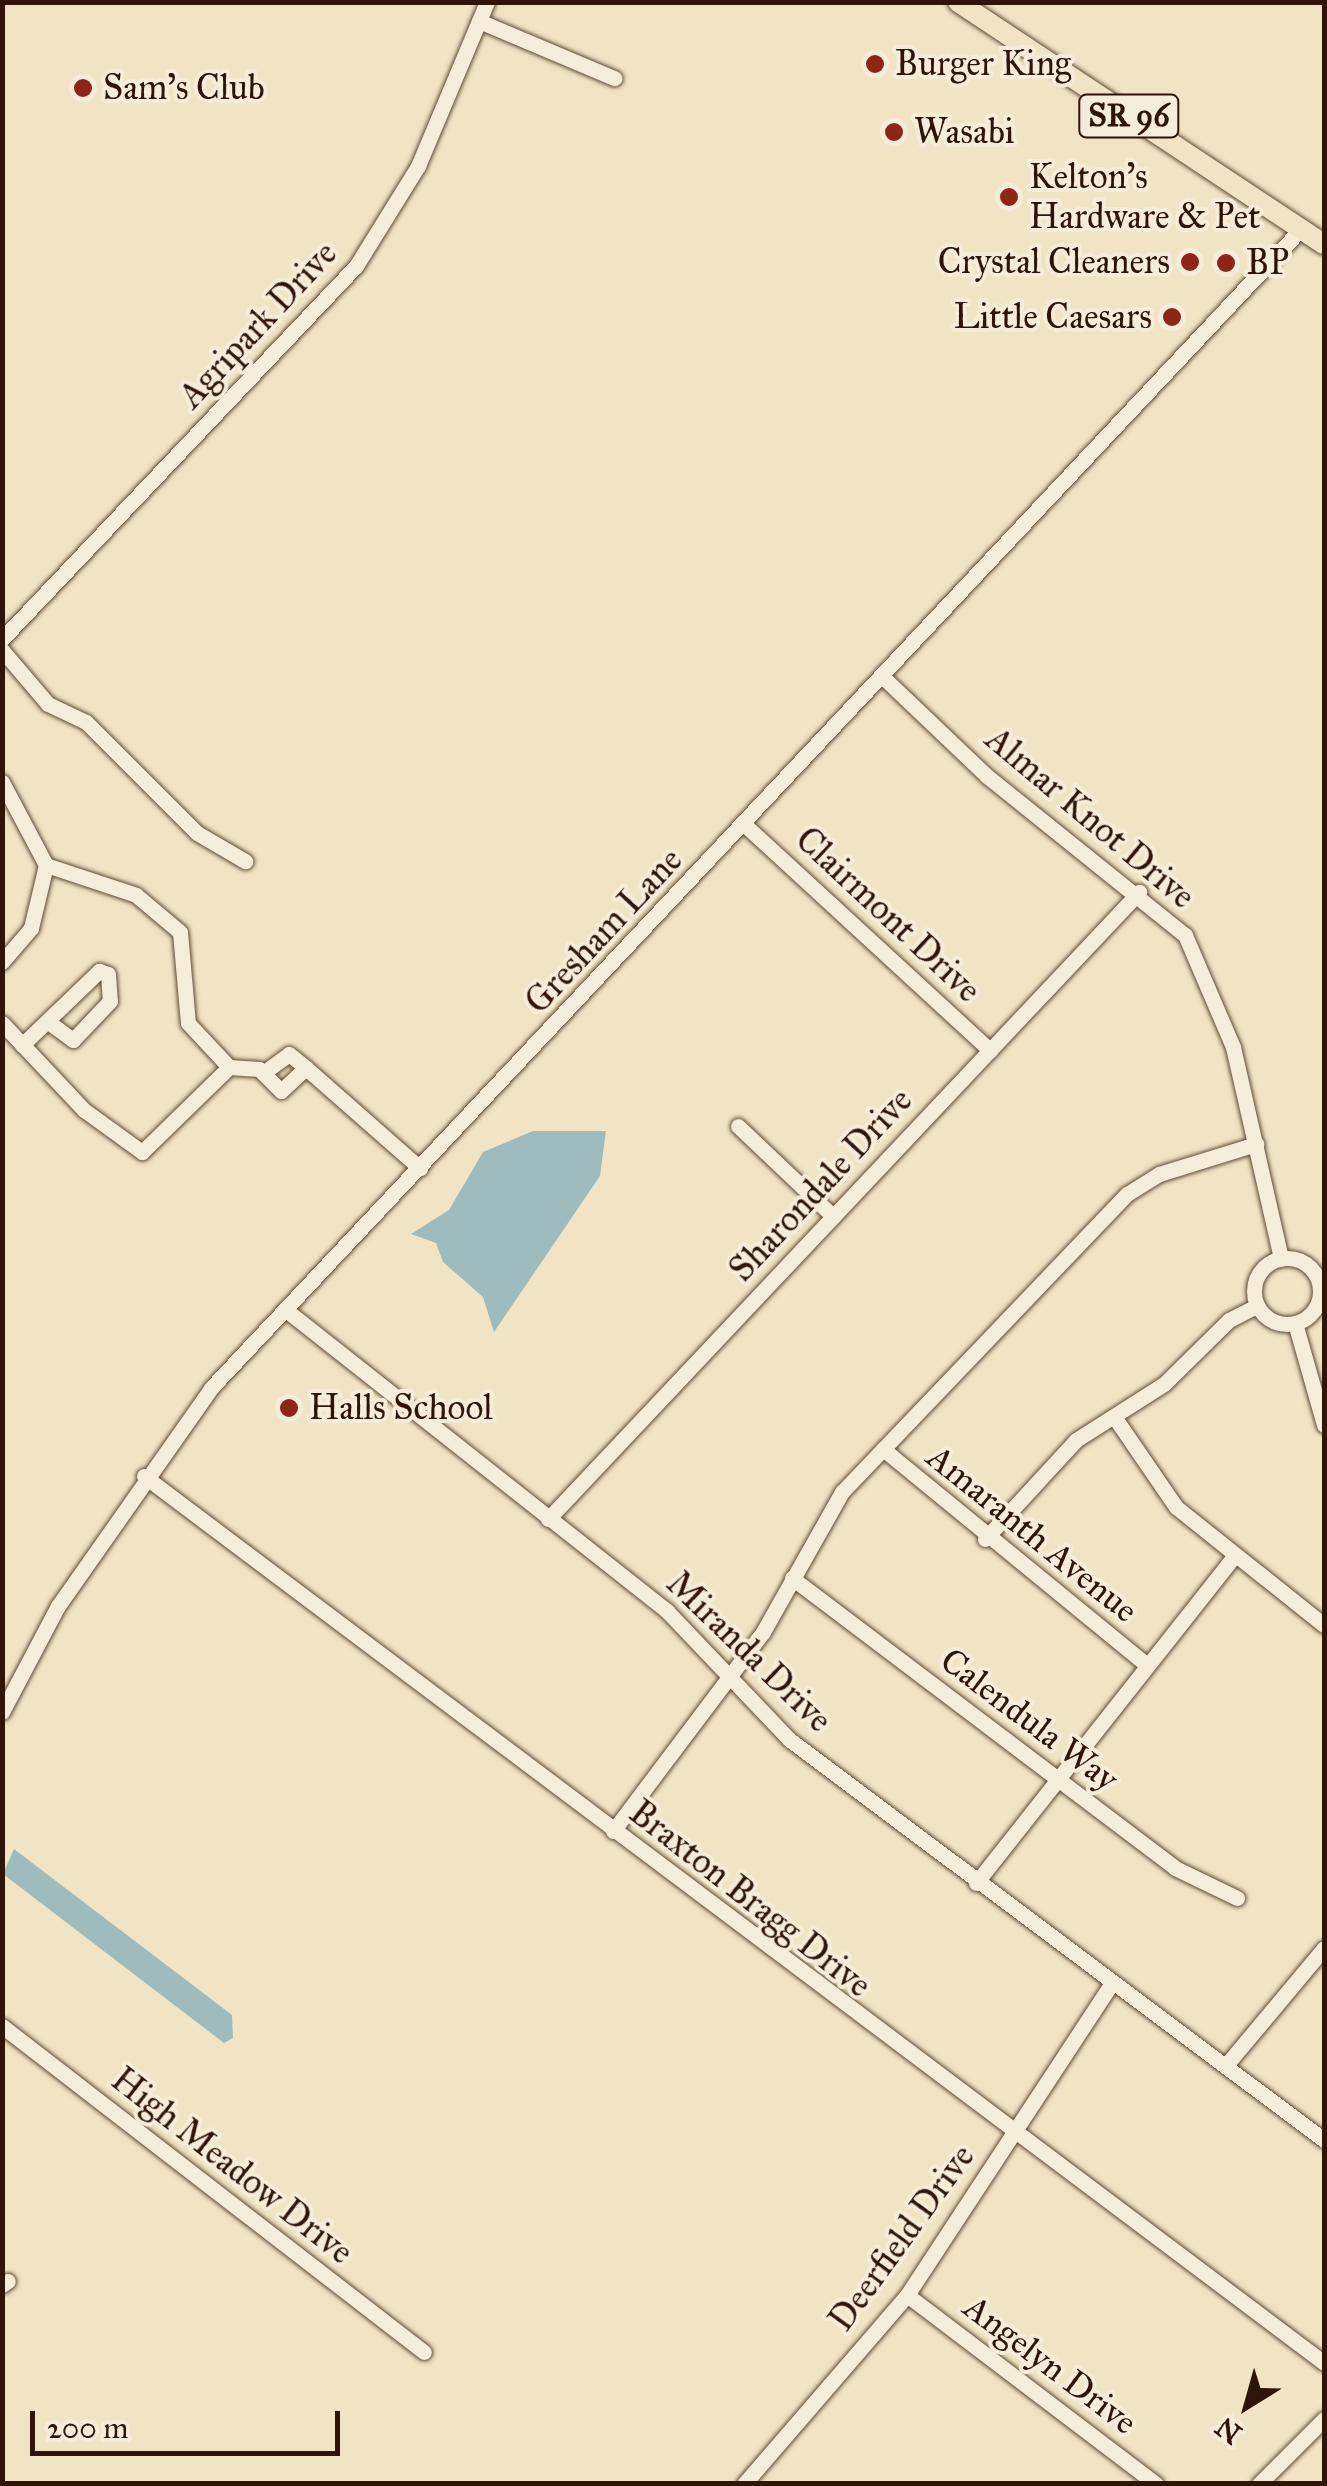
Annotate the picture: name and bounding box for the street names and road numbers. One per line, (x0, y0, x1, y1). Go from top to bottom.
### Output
road number: SR 96 (1076, 89, 1182, 143)
street label: Agripark Drive (170, 233, 346, 417)
street label: Almar Knot Drive (977, 718, 1203, 918)
street label: Clairmont Drive (787, 819, 989, 1011)
street label: Gresham Lane (517, 839, 691, 1023)
street label: Sharondale Drive (721, 1080, 921, 1290)
street label: Amaranth Avenue (918, 1436, 1146, 1632)
street label: Miranda Drive (658, 1563, 840, 1741)
street label: Calendula Way (932, 1639, 1126, 1801)
street label: Braxton Bragg Drive (621, 1792, 879, 2006)
street label: High Meadow Drive (103, 2059, 361, 2273)
street label: Deerfield Drive (820, 2137, 984, 2339)
street label: Angelyn Drive (955, 2286, 1145, 2444)

